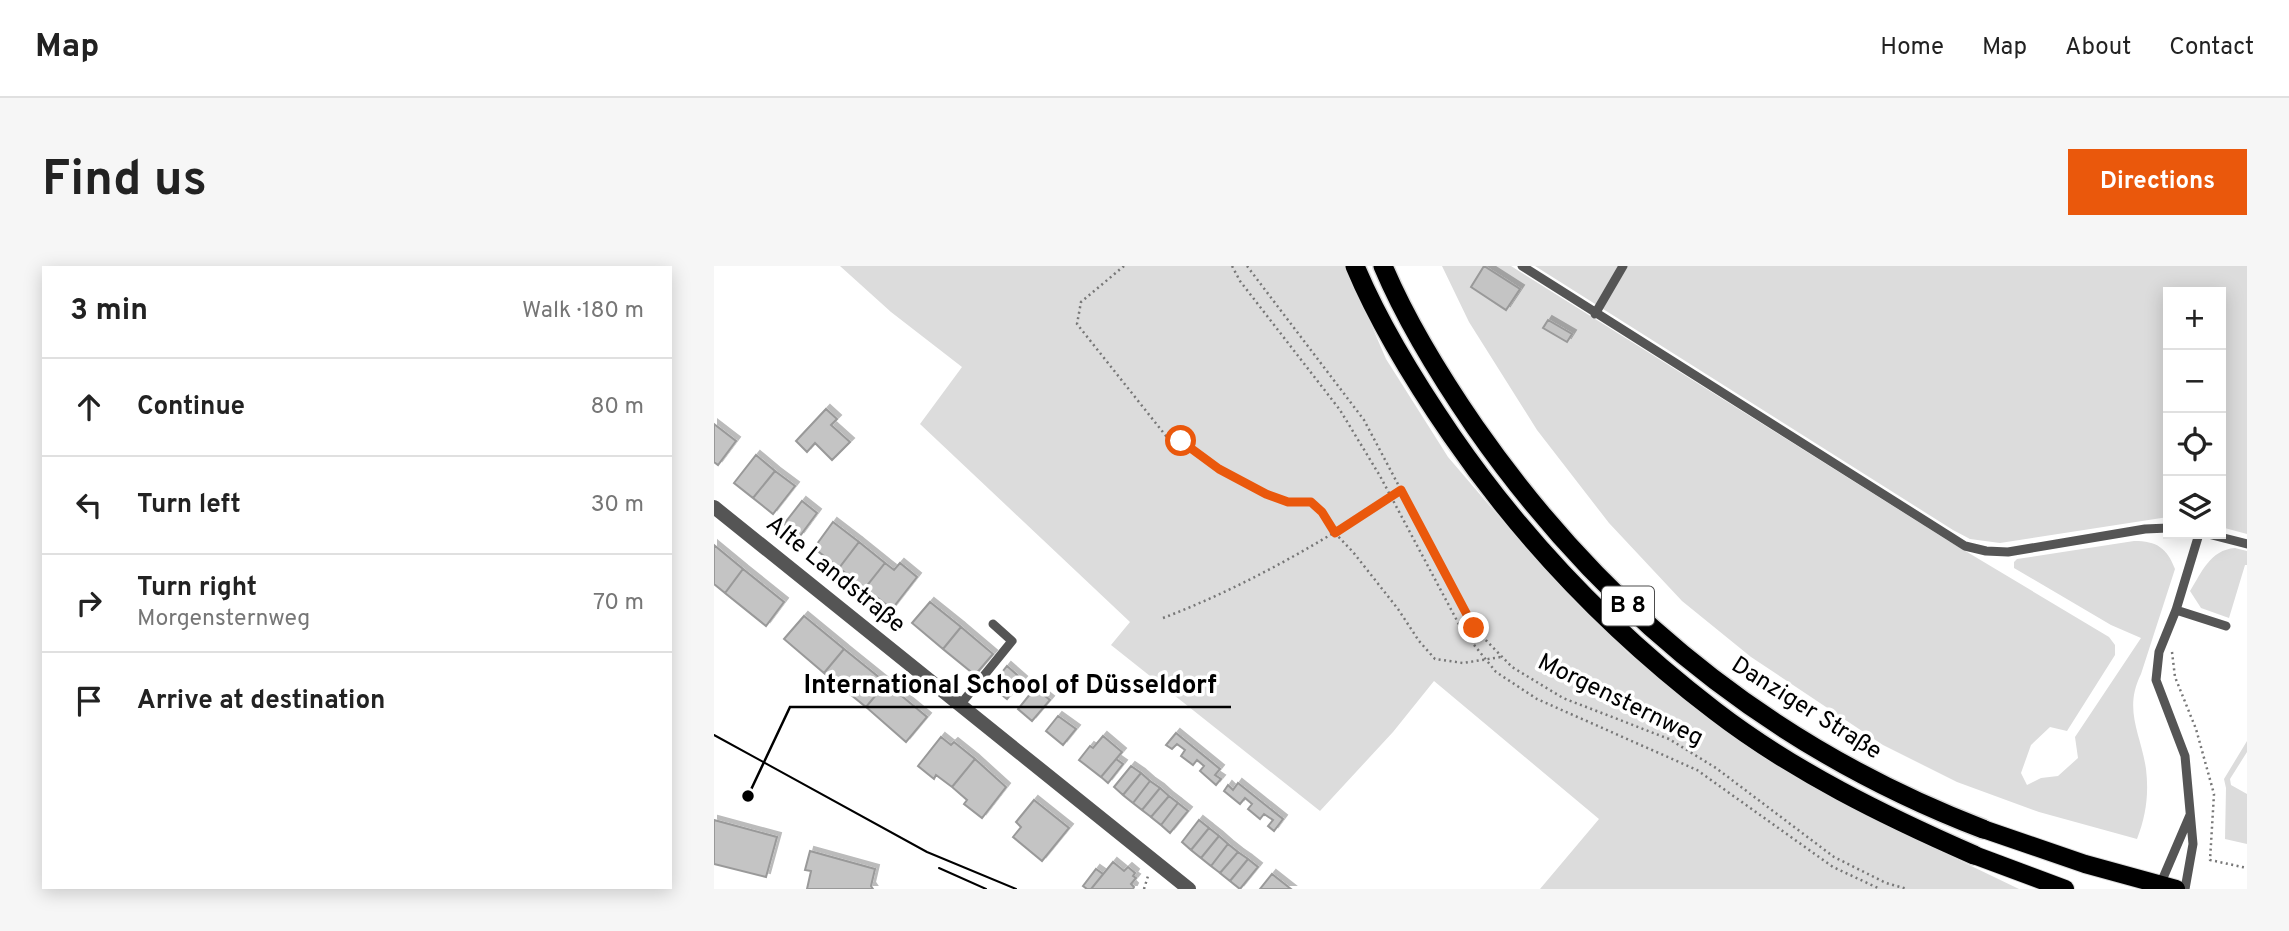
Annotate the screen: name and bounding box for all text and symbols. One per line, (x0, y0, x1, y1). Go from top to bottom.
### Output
text: Map (35, 27, 99, 69)
text: Home (1880, 33, 1944, 63)
text: Map (1982, 33, 2027, 63)
text: About (2065, 33, 2131, 63)
text: Contact (2169, 33, 2254, 63)
button: Directions (2068, 149, 2247, 215)
text: Find us (42, 151, 207, 213)
map controls (2163, 287, 2226, 539)
button: + (2163, 287, 2226, 350)
text: 3 min (70, 293, 148, 330)
text: Walk · 180 m (522, 297, 644, 326)
button: − (2163, 350, 2226, 413)
icon: ahead (70, 388, 108, 426)
text: Continue (137, 391, 245, 424)
text: 80 m (591, 393, 644, 422)
button: locate (2163, 413, 2226, 476)
route start (1165, 425, 1196, 456)
button: layers (2163, 476, 2226, 539)
icon: left (70, 486, 108, 524)
text: Turn left (137, 489, 241, 522)
text: 30 m (591, 491, 644, 520)
street label: Alte Landstraße (759, 510, 911, 640)
text: Turn right (137, 572, 257, 605)
icon: right (70, 584, 108, 622)
road number: B 8 (1602, 586, 1654, 626)
text: 70 m (593, 589, 644, 618)
text: Morgensternweg (137, 605, 310, 634)
route end (1458, 612, 1489, 643)
street label: Morgensternweg (1532, 648, 1708, 754)
street label: Danziger Straße (1725, 651, 1887, 767)
callout: International School of Düsseldorf (790, 660, 1231, 707)
text: International School of Düsseldorf (803, 670, 1217, 703)
icon: arrive (70, 682, 108, 720)
text: Arrive at destination (137, 685, 385, 718)

